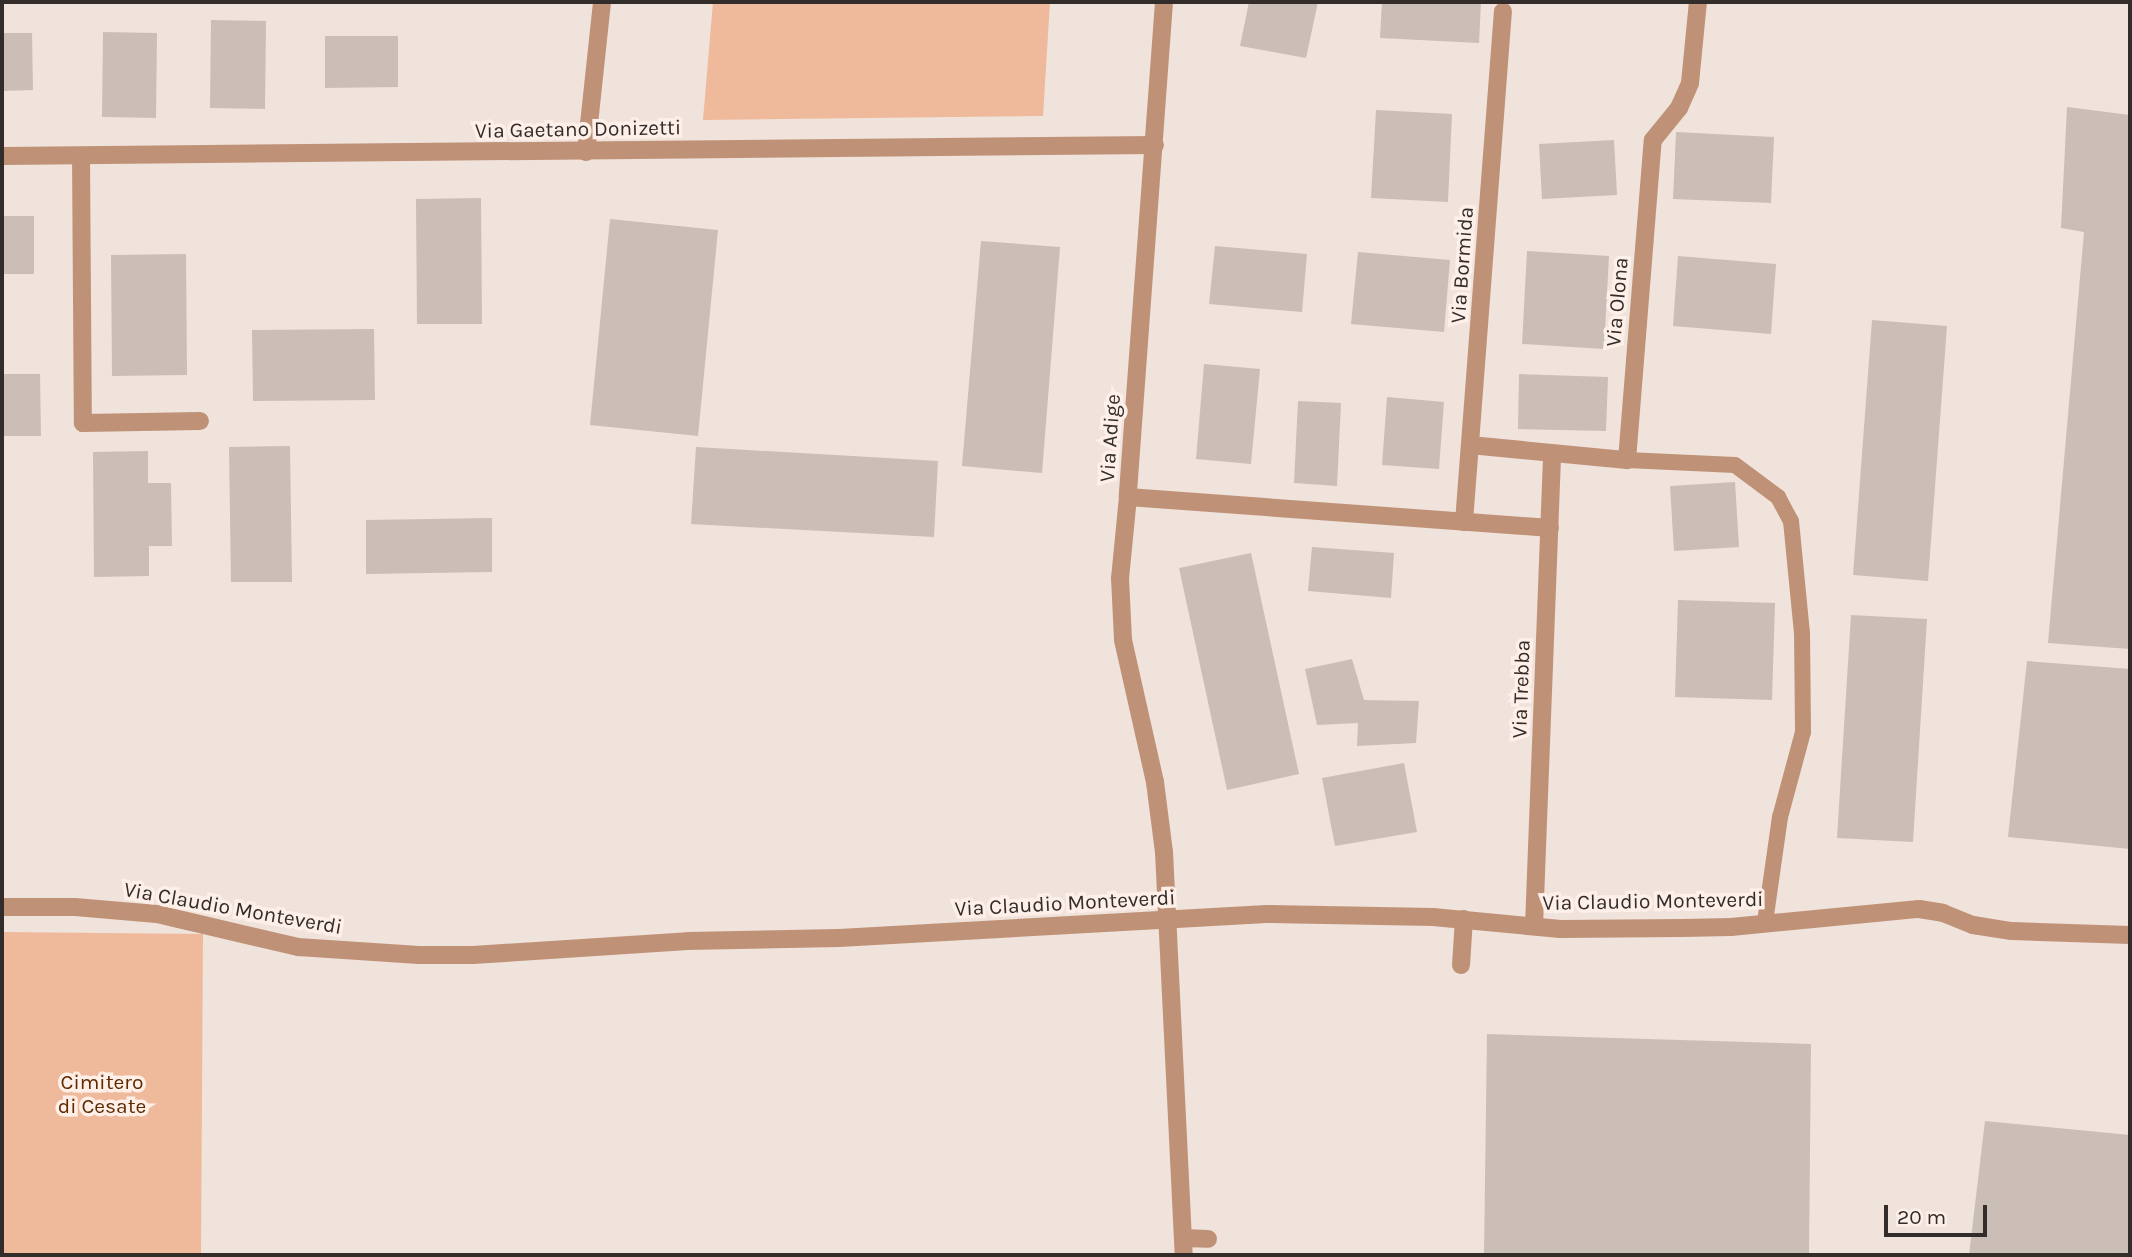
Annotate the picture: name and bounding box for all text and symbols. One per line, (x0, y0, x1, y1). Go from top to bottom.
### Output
street label: Via Gaetano Donizetti (475, 115, 681, 143)
street label: Via Bormida (1445, 206, 1479, 324)
street label: Via Olona (1601, 256, 1633, 348)
street label: Via Adige (1094, 393, 1126, 483)
street label: Via Trebba (1507, 639, 1535, 739)
street label: Via Claudio Monteverdi (122, 876, 344, 940)
street label: Via Claudio Monteverdi (954, 885, 1176, 921)
street label: Via Claudio Monteverdi (1542, 886, 1764, 916)
park label: Cimitero di Cesate (58, 1069, 146, 1119)
scale bar (1887, 1190, 1990, 1234)
text: 20 m (1897, 1205, 1946, 1229)

